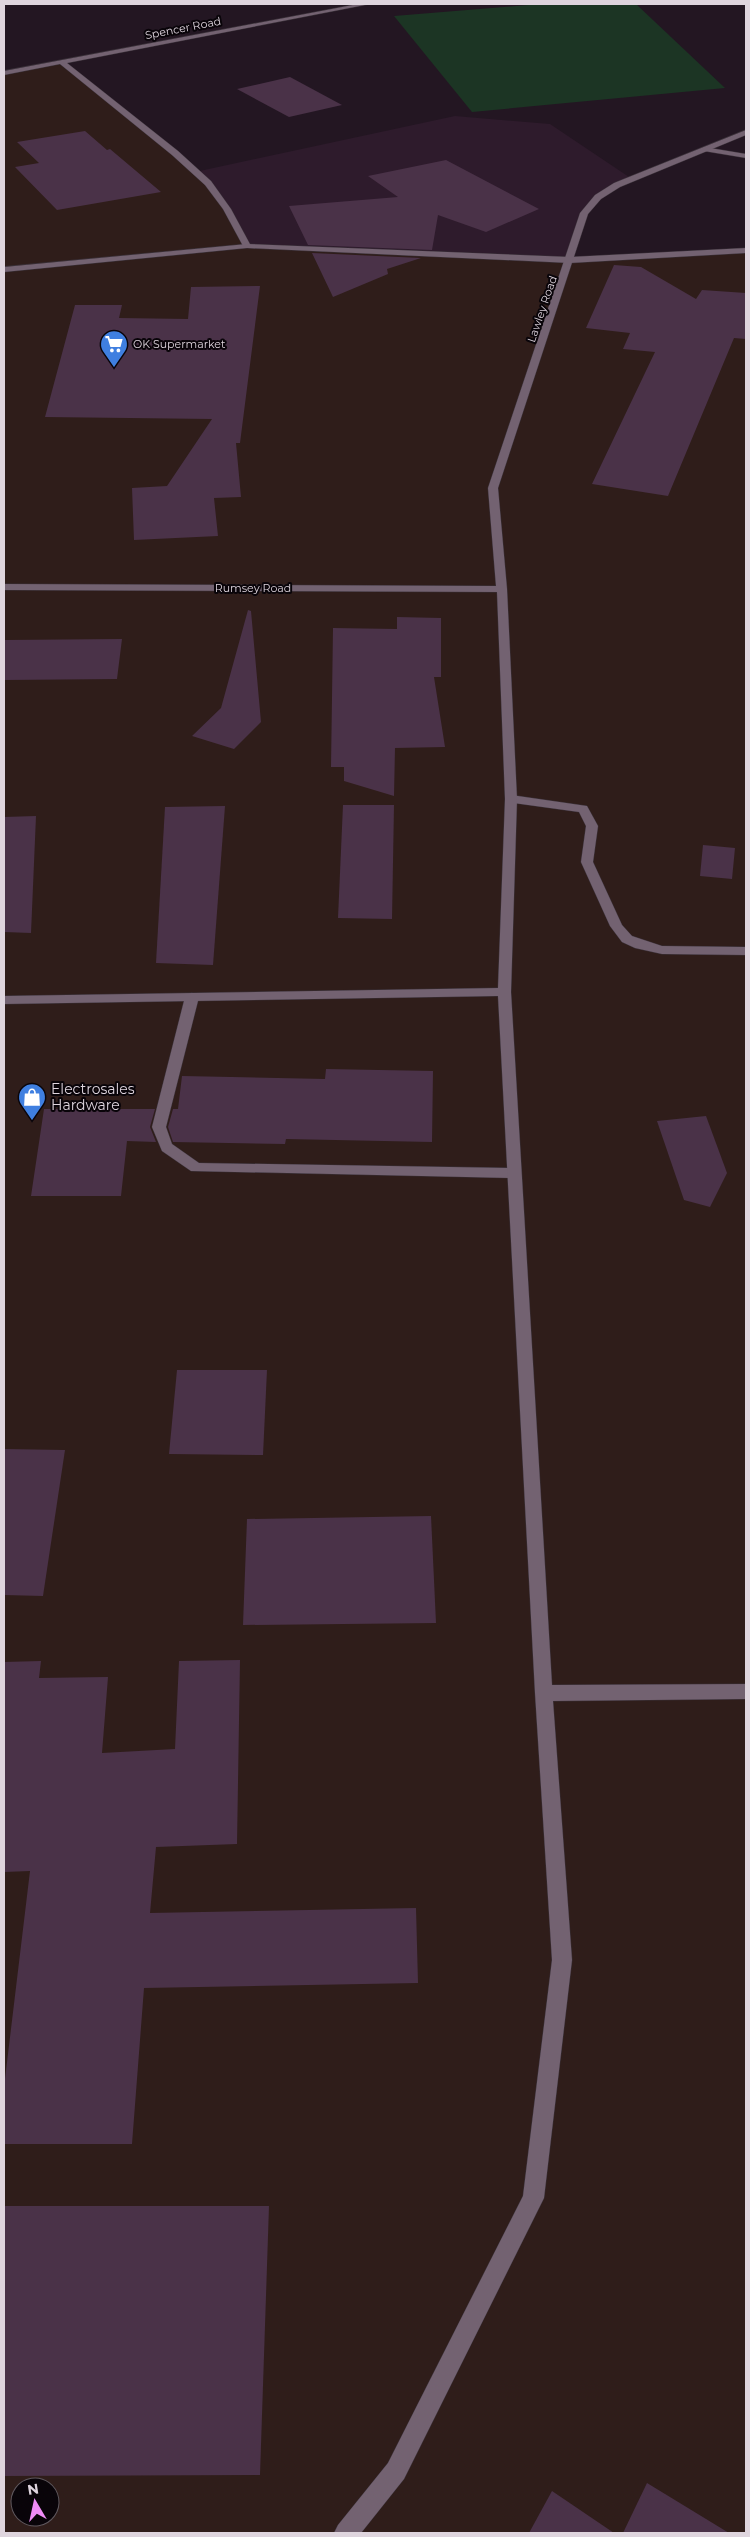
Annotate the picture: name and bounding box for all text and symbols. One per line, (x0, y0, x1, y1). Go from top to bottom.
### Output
street label: Spencer Road (144, 14, 222, 42)
street label: Lawley Road (524, 274, 560, 344)
supermarket icon: OK Supermarket (99, 329, 129, 368)
place label: OK Supermarket (133, 337, 226, 351)
street label: Rumsey Road (215, 581, 291, 595)
place label: Electrosales Hardware (51, 1080, 135, 1114)
shop icon: Electrosales Hardware (17, 1082, 47, 1121)
north arrow (10, 2477, 60, 2527)
text: N (26, 2479, 40, 2499)

